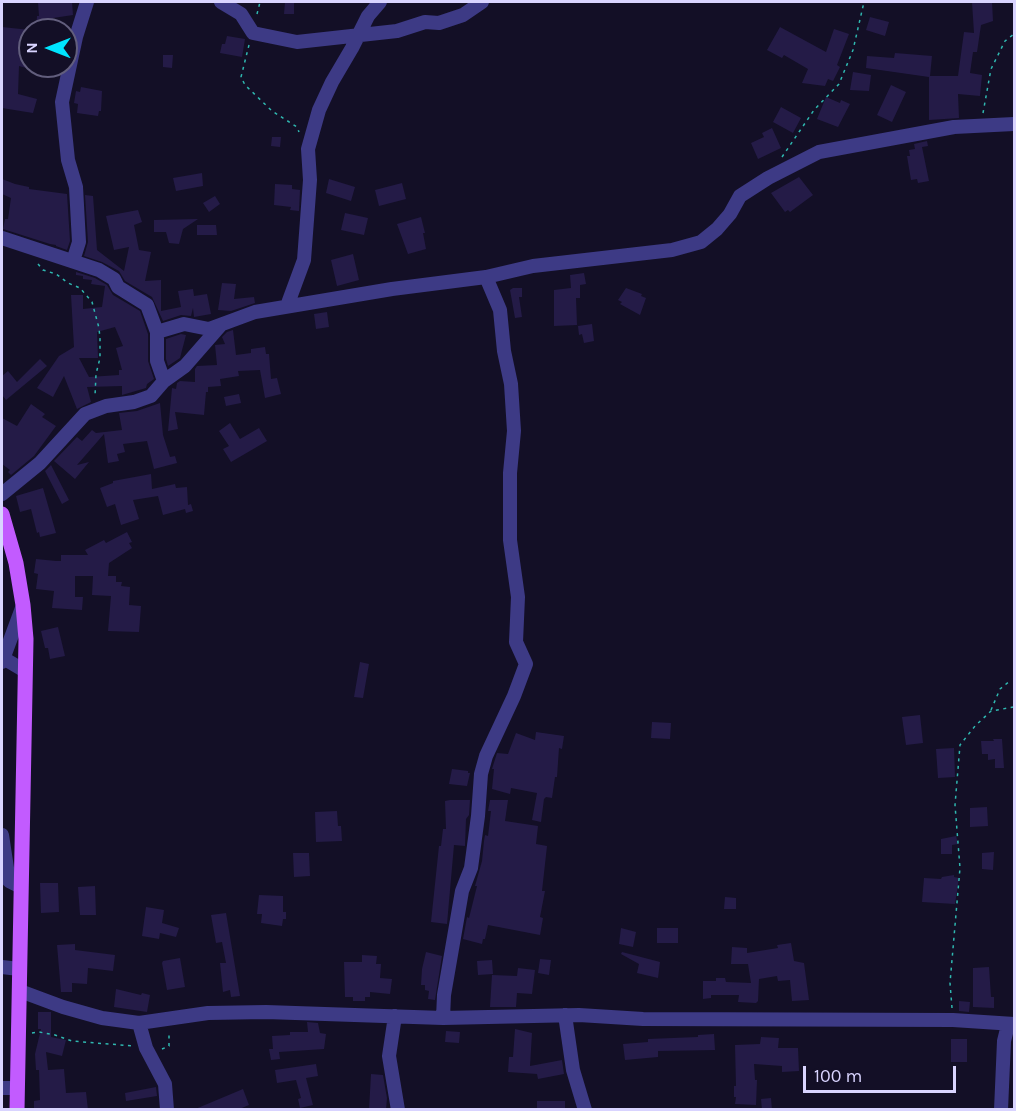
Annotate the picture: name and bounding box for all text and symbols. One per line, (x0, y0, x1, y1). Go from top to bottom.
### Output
north arrow (18, 18, 78, 78)
text: N (22, 42, 41, 54)
scale bar (806, 1054, 959, 1092)
text: 100 m (814, 1065, 862, 1087)

